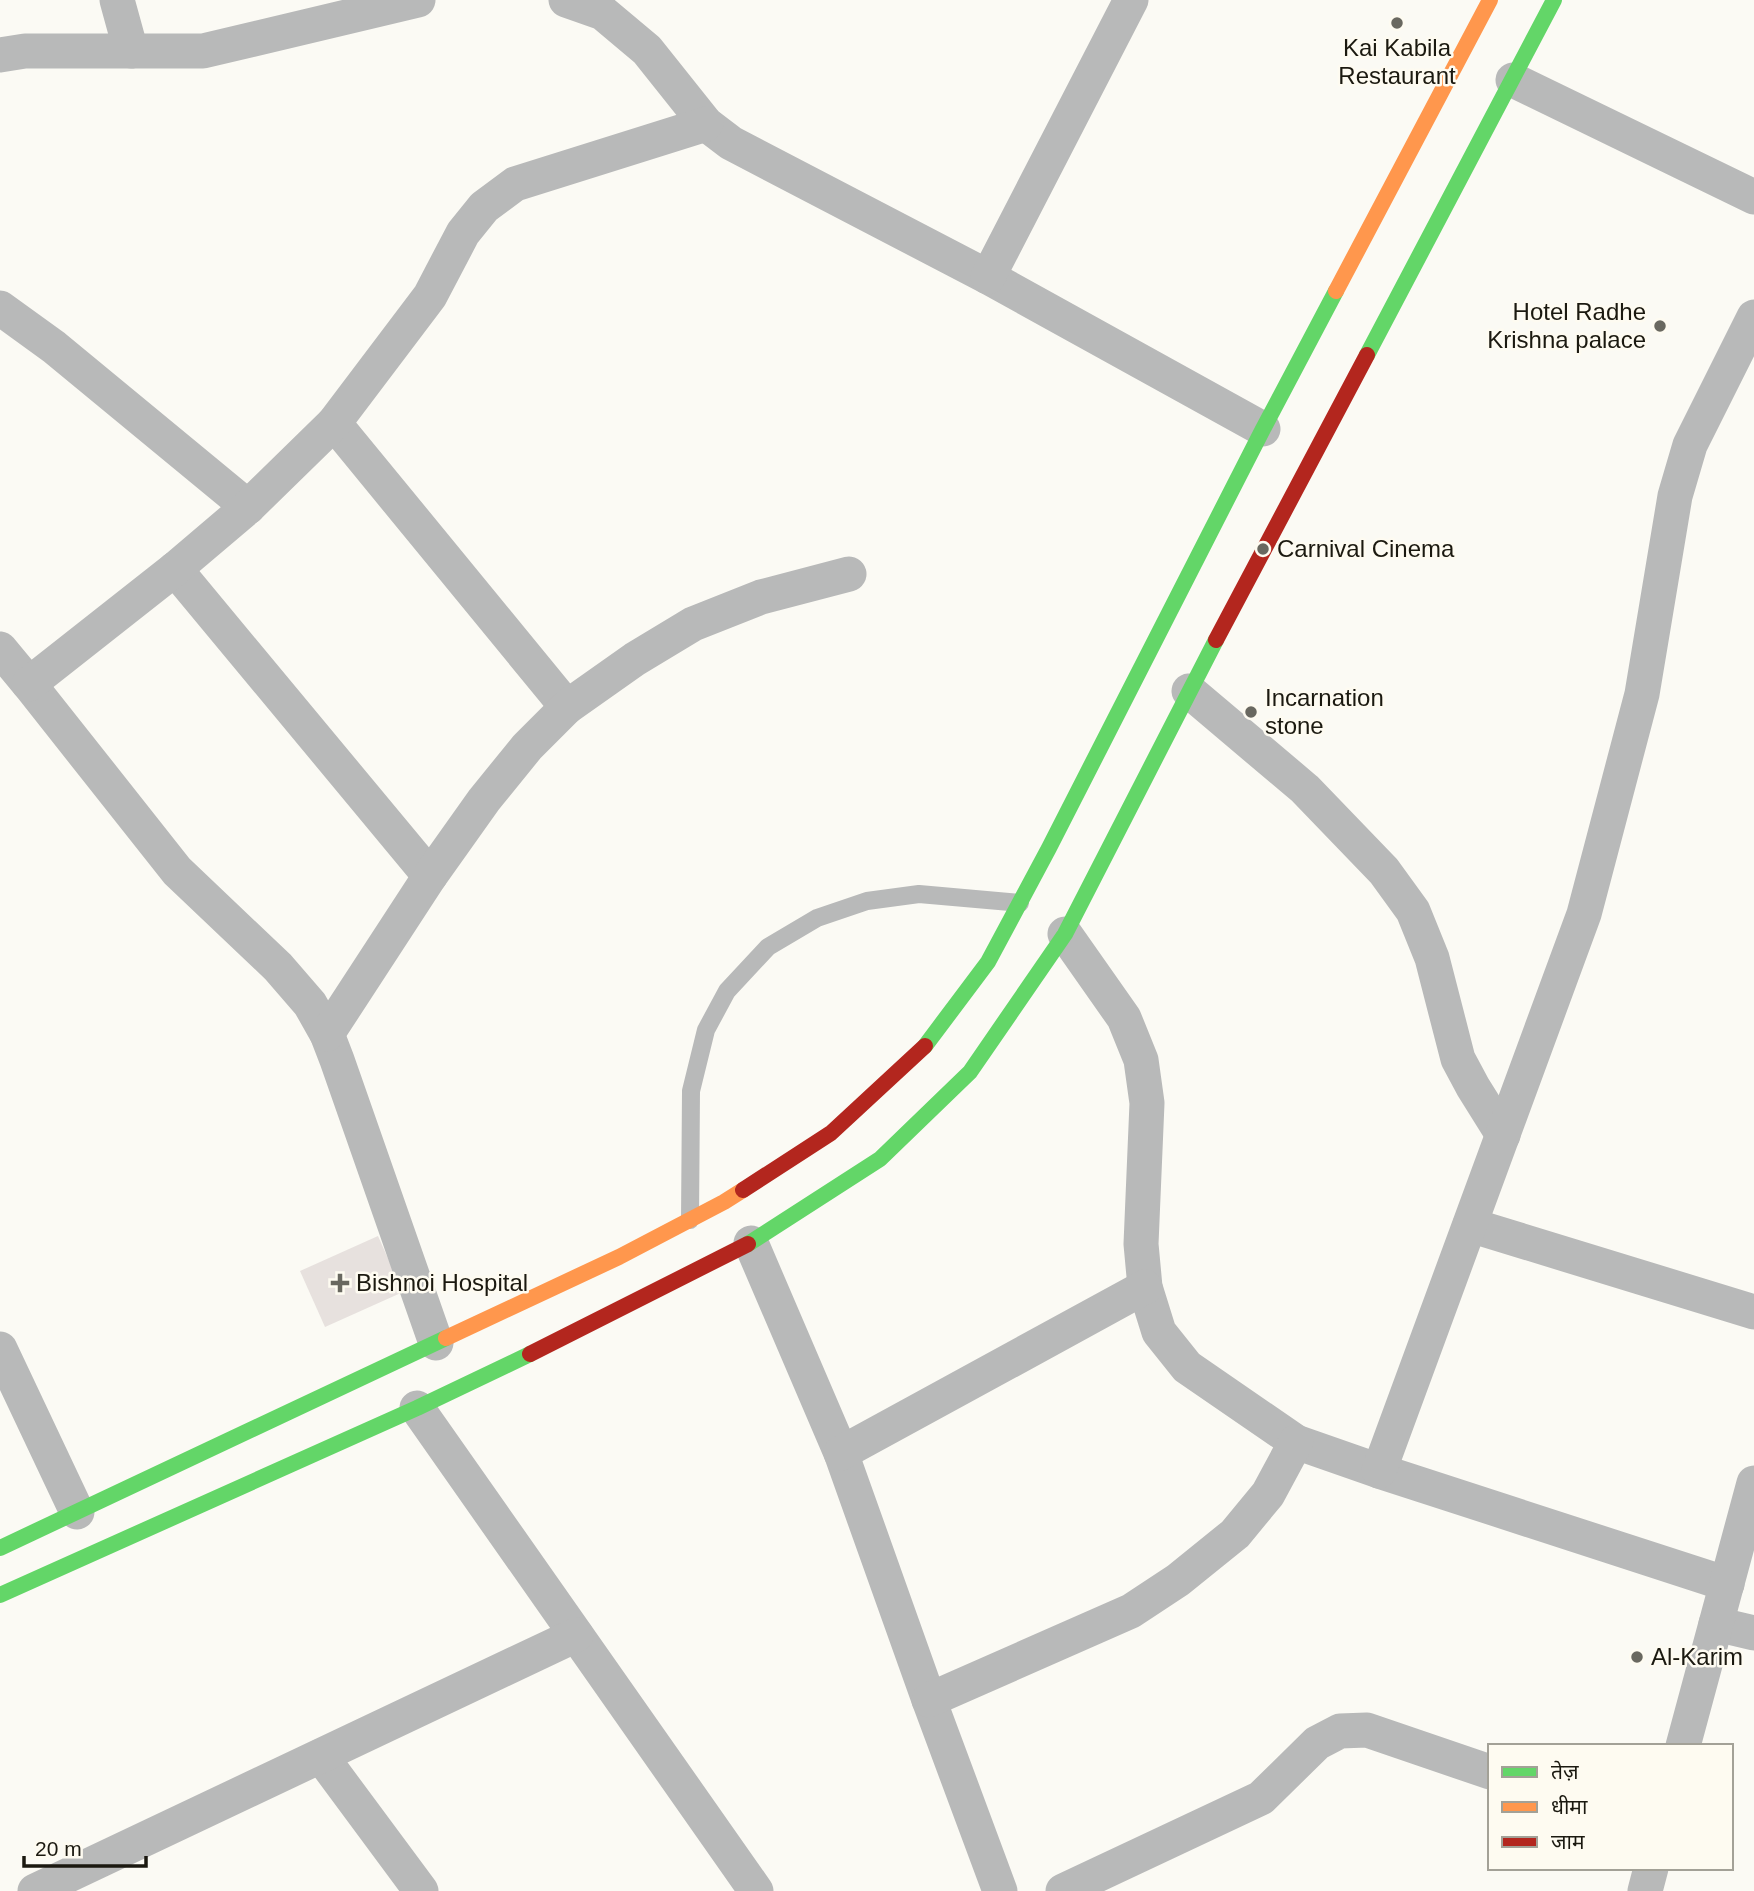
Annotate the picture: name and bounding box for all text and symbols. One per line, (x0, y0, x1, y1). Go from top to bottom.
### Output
marker: Kai Kabila Restaurant (1389, 15, 1405, 31)
place label: Kai Kabila Restaurant (1338, 34, 1456, 89)
place label: Hotel Radhe Krishna palace (1487, 298, 1646, 353)
marker: Hotel Radhe Krishna palace (1652, 318, 1668, 334)
place label: Carnival Cinema (1277, 535, 1455, 562)
marker: Carnival Cinema (1255, 541, 1271, 557)
place label: Incarnation stone (1265, 684, 1384, 739)
marker: Incarnation stone (1243, 704, 1259, 720)
place label: Bishnoi Hospital (356, 1269, 528, 1296)
marker: Bishnoi Hospital (330, 1273, 350, 1293)
place label: Al-Karim (1651, 1643, 1743, 1670)
marker: Al-Karim (1629, 1649, 1645, 1665)
legend (1488, 1744, 1733, 1870)
text: तेज़ (1551, 1760, 1579, 1783)
text: धीमा (1551, 1795, 1588, 1818)
scale bar (24, 1825, 147, 1869)
text: जाम (1551, 1830, 1585, 1853)
text: 20 m (35, 1837, 82, 1860)

